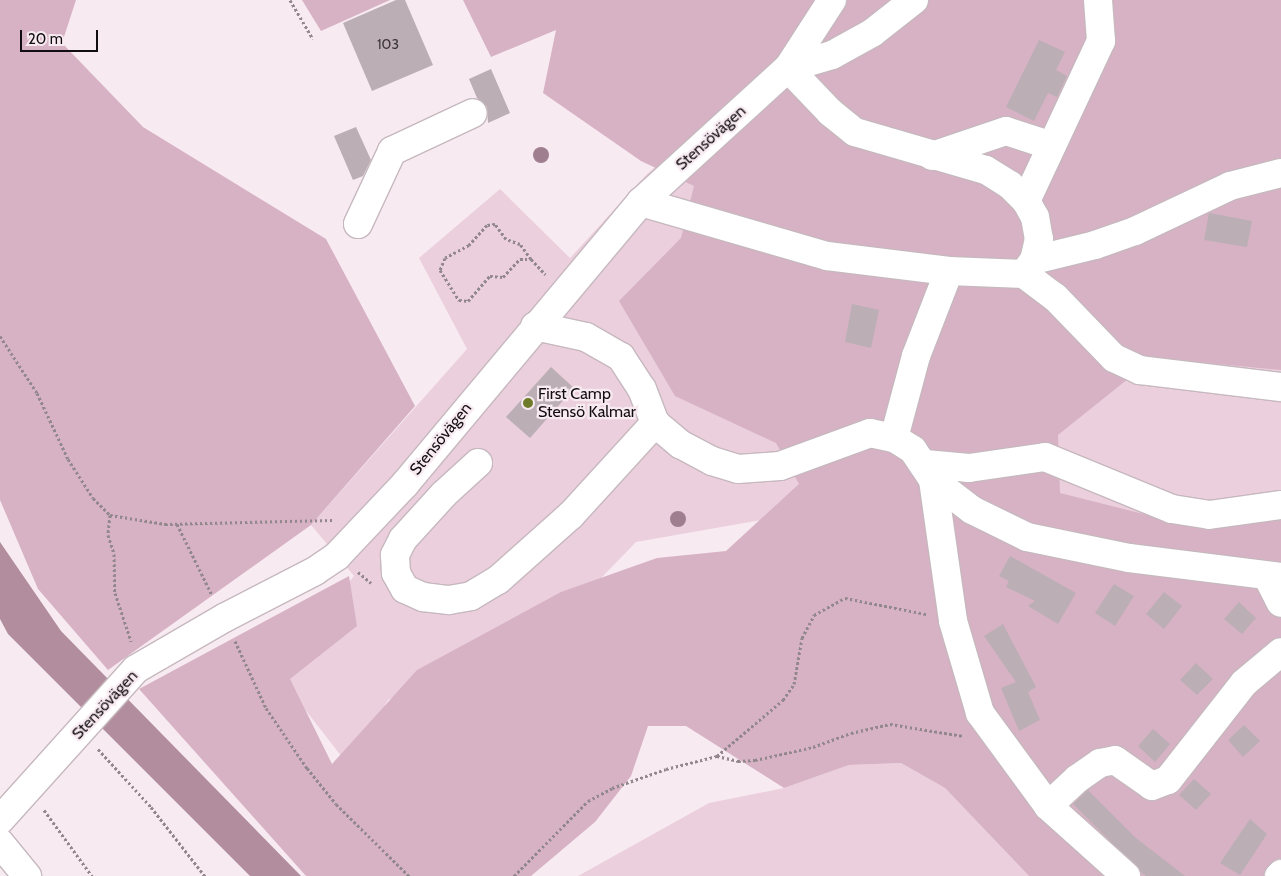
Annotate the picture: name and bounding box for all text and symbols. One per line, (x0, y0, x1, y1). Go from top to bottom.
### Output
scale bar (22, 20, 100, 52)
text: 20 m (28, 30, 63, 48)
house number: 103 (377, 36, 399, 52)
street label: Stensövägen (672, 102, 750, 174)
place label: First Camp Stensö Kalmar (538, 384, 636, 422)
marker: First Camp Stensö Kalmar (522, 397, 534, 409)
street label: Stensövägen (406, 399, 476, 479)
street label: Stensövägen (68, 666, 142, 744)

